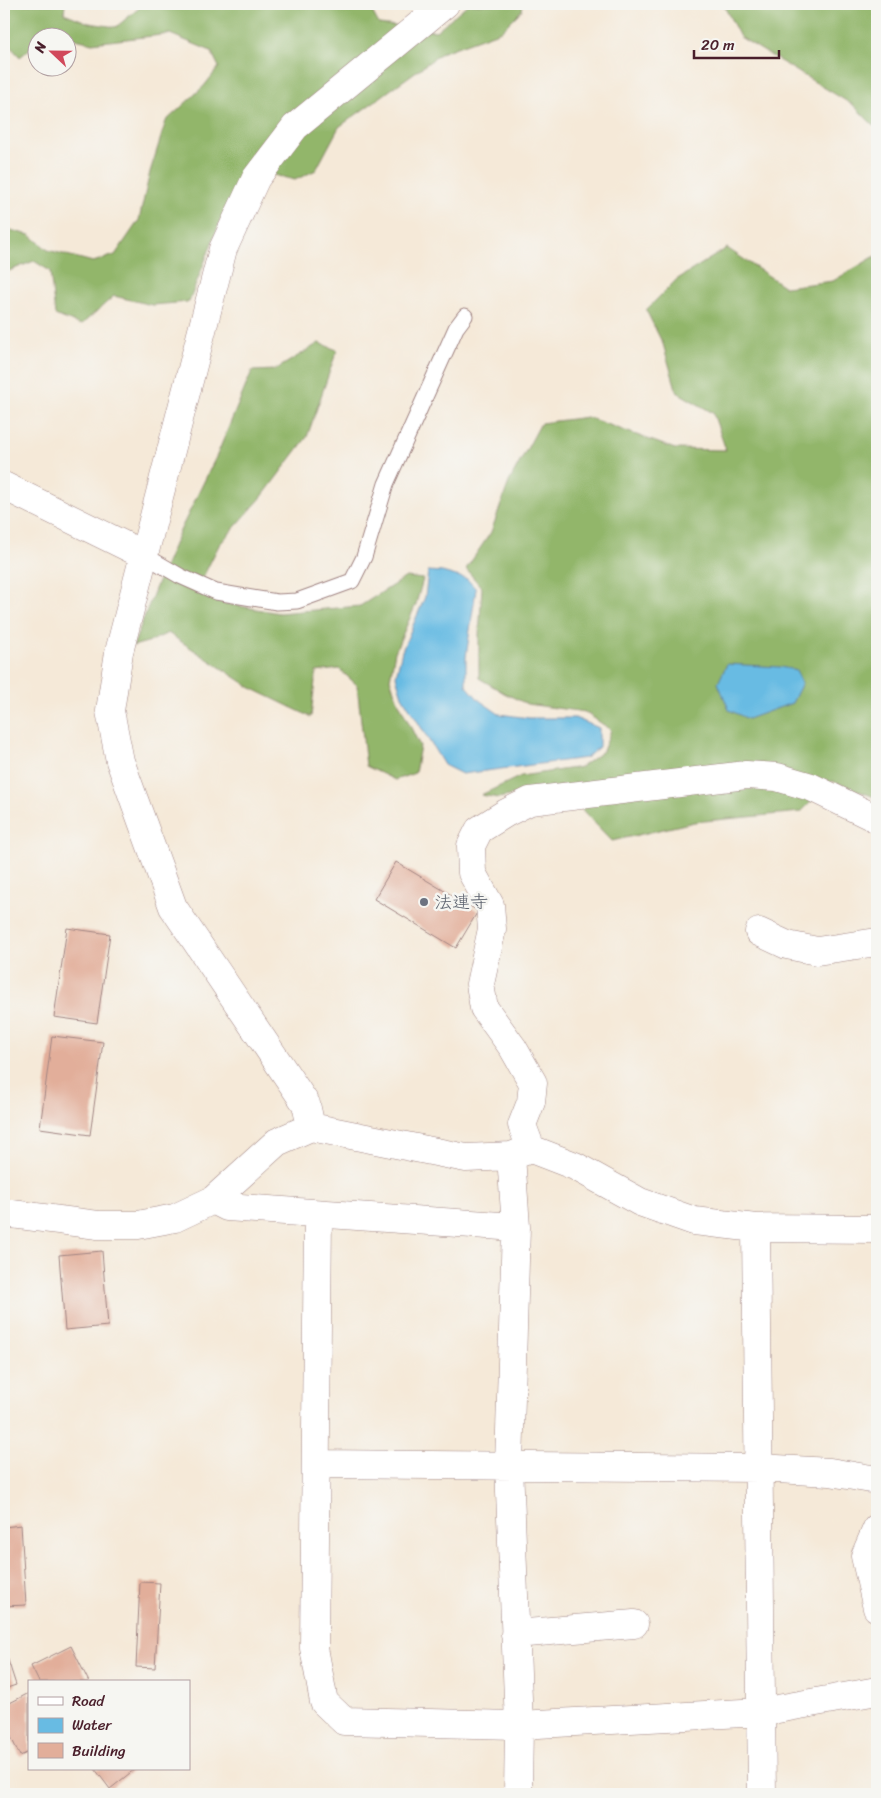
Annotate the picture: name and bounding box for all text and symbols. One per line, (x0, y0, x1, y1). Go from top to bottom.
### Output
north arrow (28, 28, 78, 78)
scale bar (694, 28, 778, 60)
text: 20 m (701, 32, 735, 58)
text: N (27, 38, 54, 57)
place label: 法連寺 (434, 886, 488, 918)
marker: 法連寺 (418, 896, 430, 908)
legend (28, 1680, 190, 1770)
text: Road (72, 1688, 105, 1714)
text: Water (72, 1712, 112, 1738)
text: Building (72, 1738, 126, 1764)

